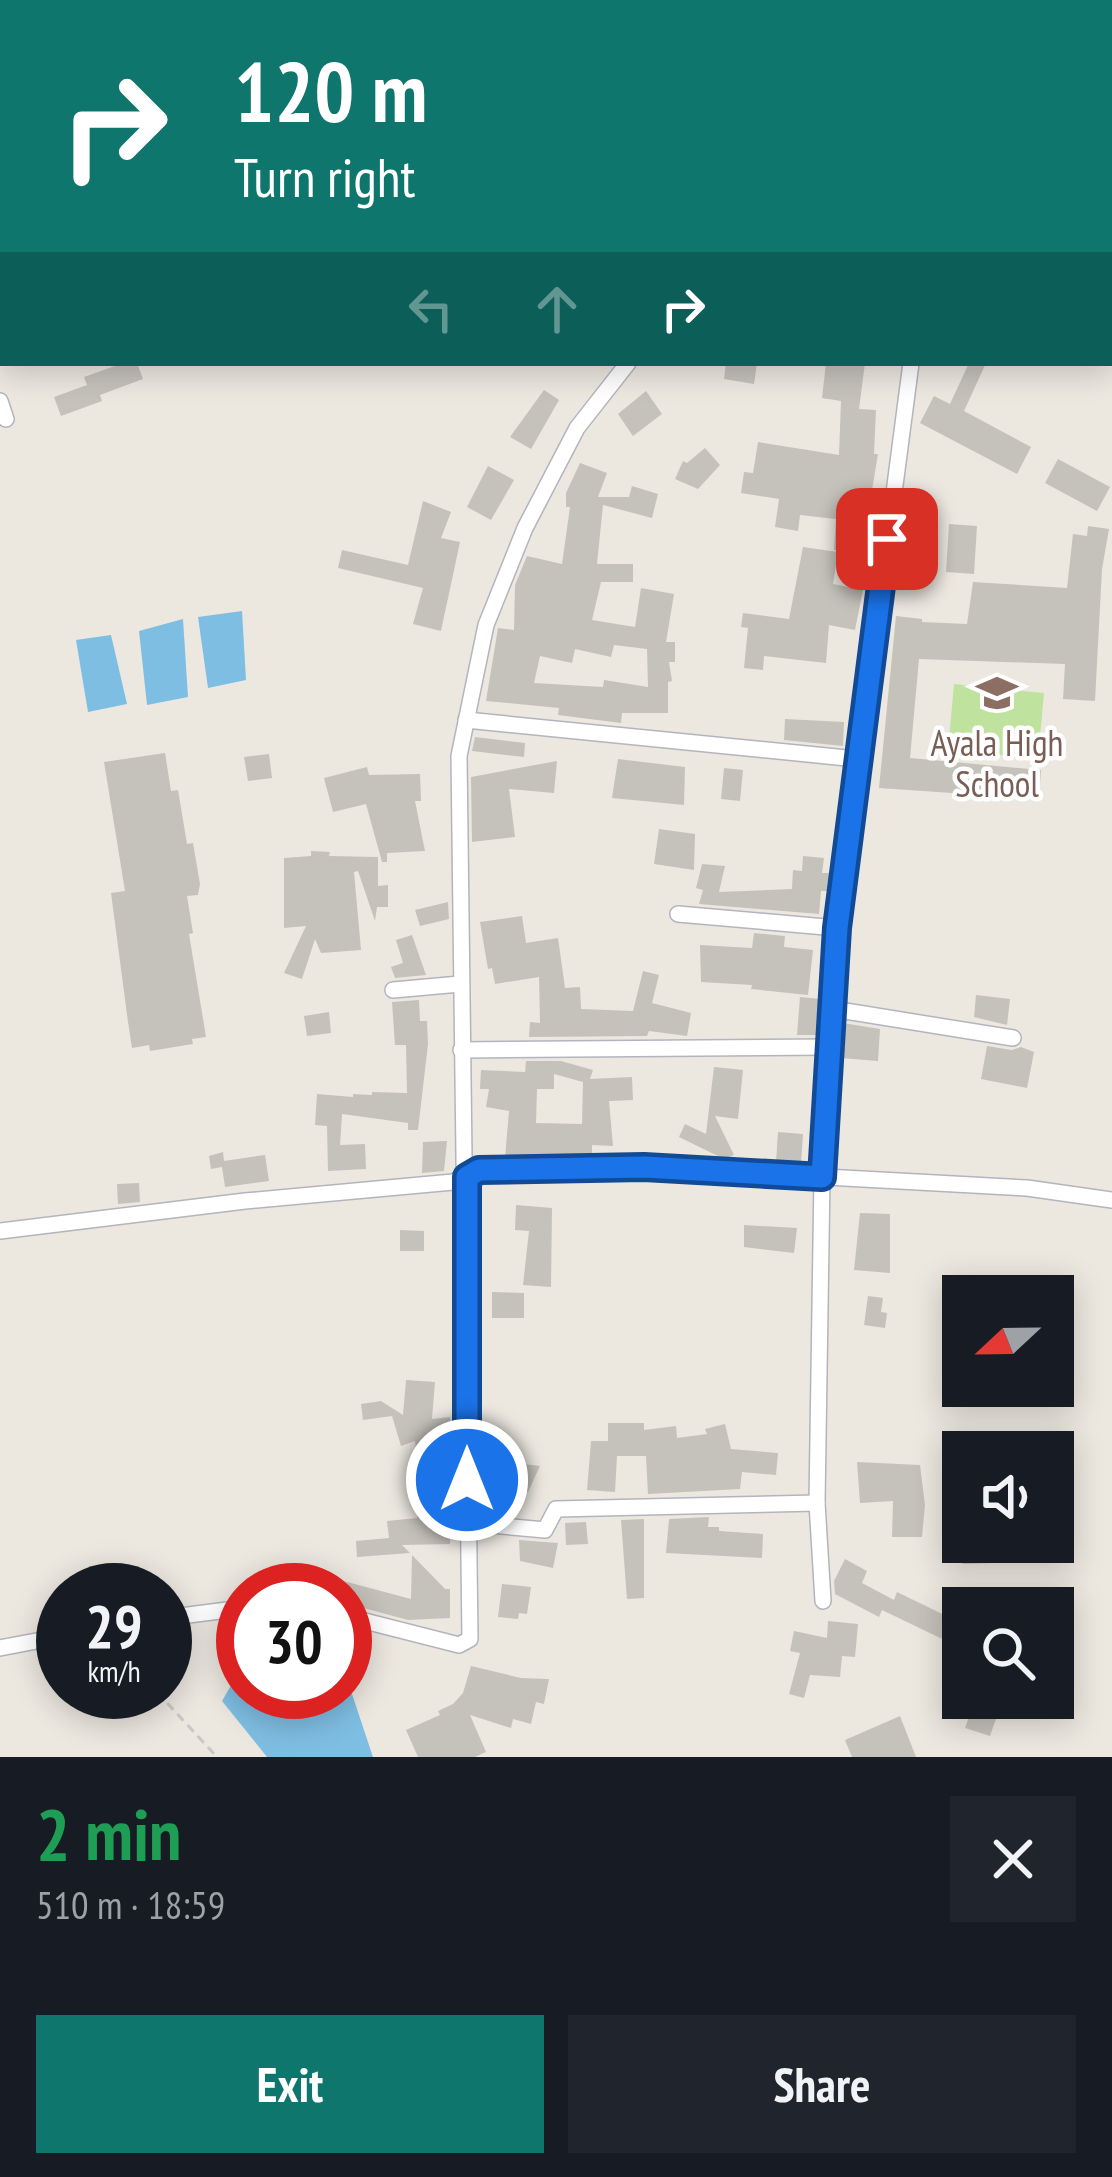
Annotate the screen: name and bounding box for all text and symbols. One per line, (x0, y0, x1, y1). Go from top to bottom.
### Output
text: 120 m (234, 36, 427, 145)
icon: right (36, 48, 192, 204)
text: Turn right (234, 142, 415, 212)
icon: left (398, 276, 464, 342)
icon: ahead (524, 276, 590, 342)
icon: right (650, 276, 716, 342)
pin (836, 488, 938, 590)
icon: arrive (854, 506, 920, 572)
school or university icon: Ayala High School (974, 670, 1020, 716)
place label: Ayala High School (931, 719, 1063, 807)
north arrow (942, 1275, 1074, 1407)
map controls (942, 1275, 1074, 1719)
position arrow (404, 1417, 530, 1543)
button: sound (942, 1431, 1074, 1563)
speed limit sign: 30 (216, 1563, 372, 1719)
text: 29 (85, 1587, 143, 1665)
button: search (942, 1587, 1074, 1719)
text: km/h (87, 1651, 141, 1690)
text: 2 min (36, 1787, 181, 1880)
button: close (950, 1796, 1076, 1922)
text: 510 m · 18:59 (36, 1879, 225, 1930)
button: Exit (36, 2015, 544, 2153)
button: Share (568, 2015, 1076, 2153)

